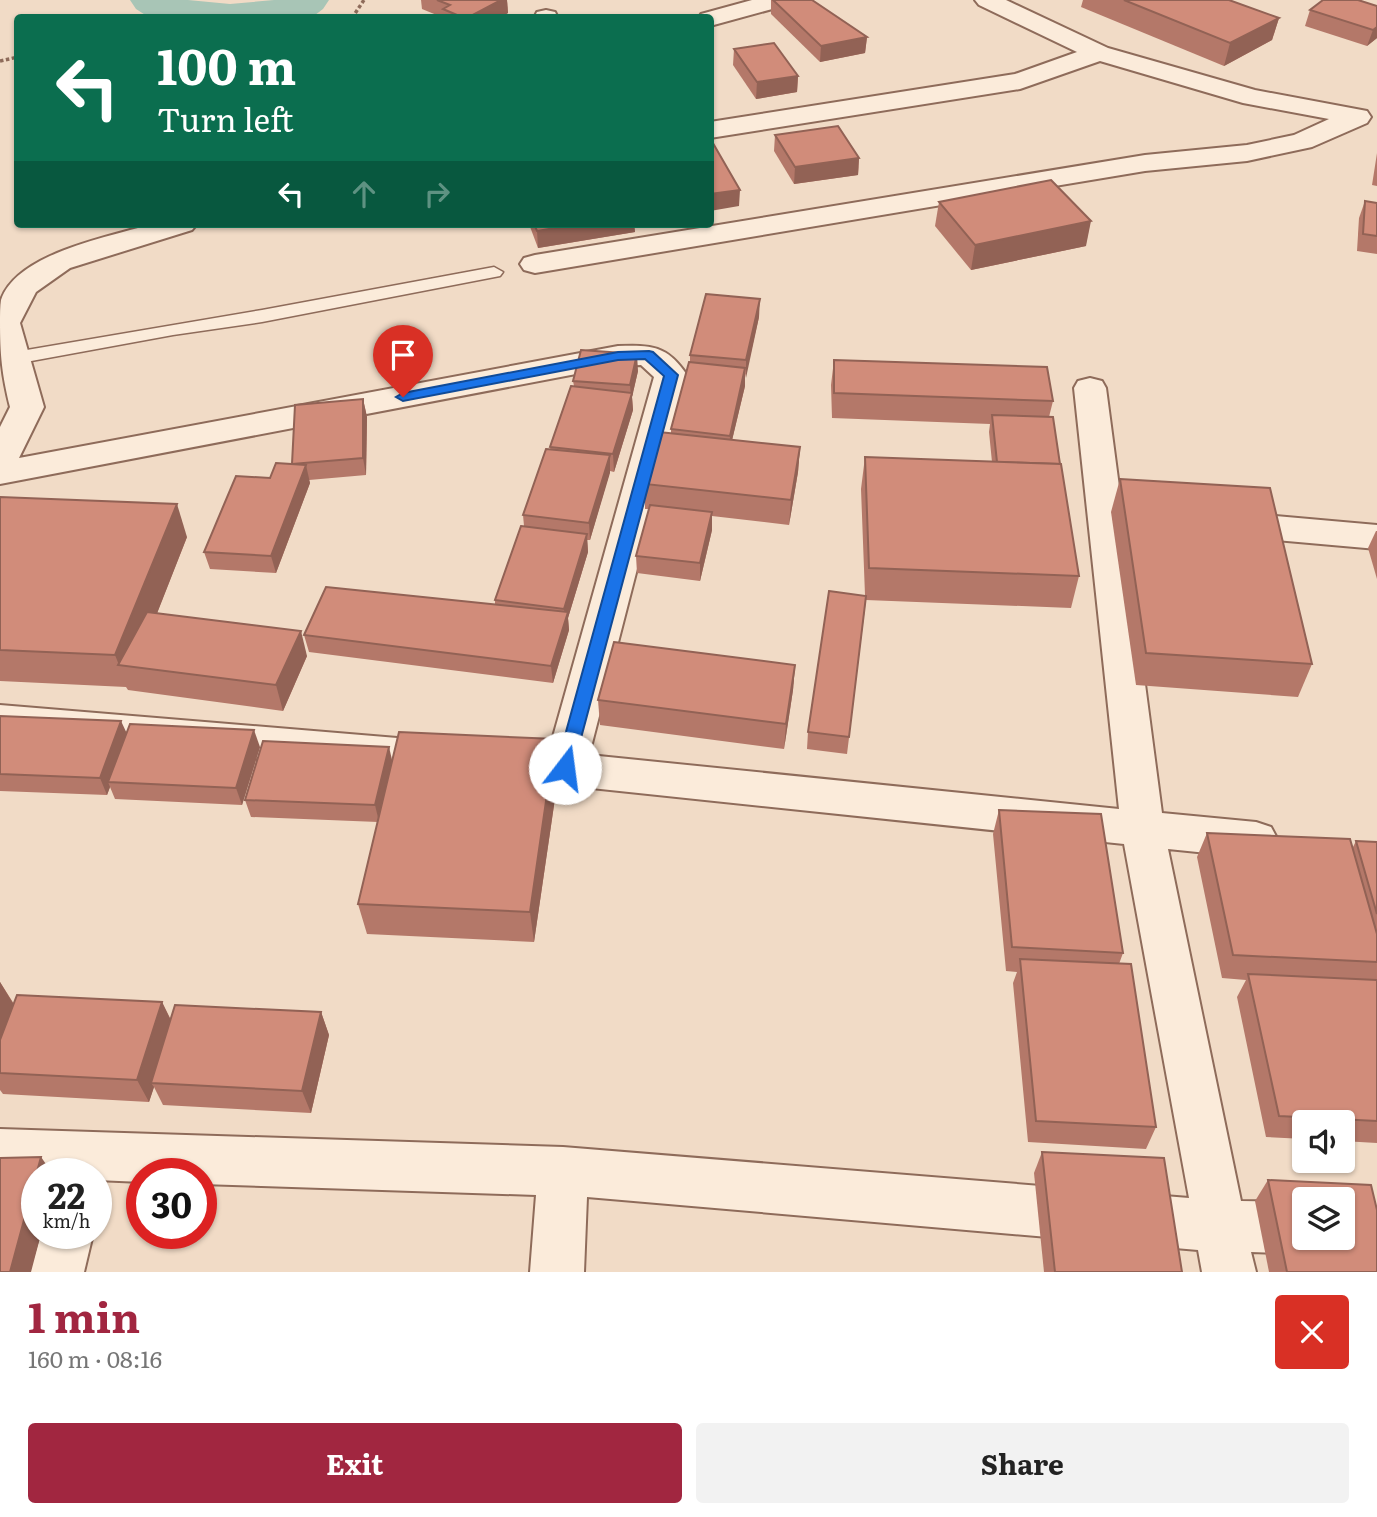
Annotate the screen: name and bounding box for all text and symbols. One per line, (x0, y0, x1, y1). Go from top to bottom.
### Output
text: 100 m (157, 27, 296, 100)
icon: left (42, 42, 133, 133)
text: Turn left (157, 94, 294, 142)
icon: left (272, 175, 310, 213)
icon: ahead (345, 175, 383, 213)
icon: right (418, 175, 456, 213)
pin (373, 325, 433, 397)
icon: arrive (384, 336, 422, 374)
position arrow (528, 731, 602, 805)
map controls (1292, 1110, 1355, 1250)
button: sound (1292, 1110, 1355, 1173)
speed limit sign: 30 (126, 1158, 217, 1249)
text: 22 (48, 1168, 85, 1220)
button: layers (1292, 1187, 1355, 1250)
text: km/h (43, 1207, 90, 1234)
text: 1 min (28, 1284, 140, 1346)
button: close (1275, 1295, 1349, 1369)
text: 160 m · 08:16 (28, 1341, 162, 1375)
button: Exit (28, 1423, 682, 1503)
button: Share (696, 1423, 1349, 1503)

